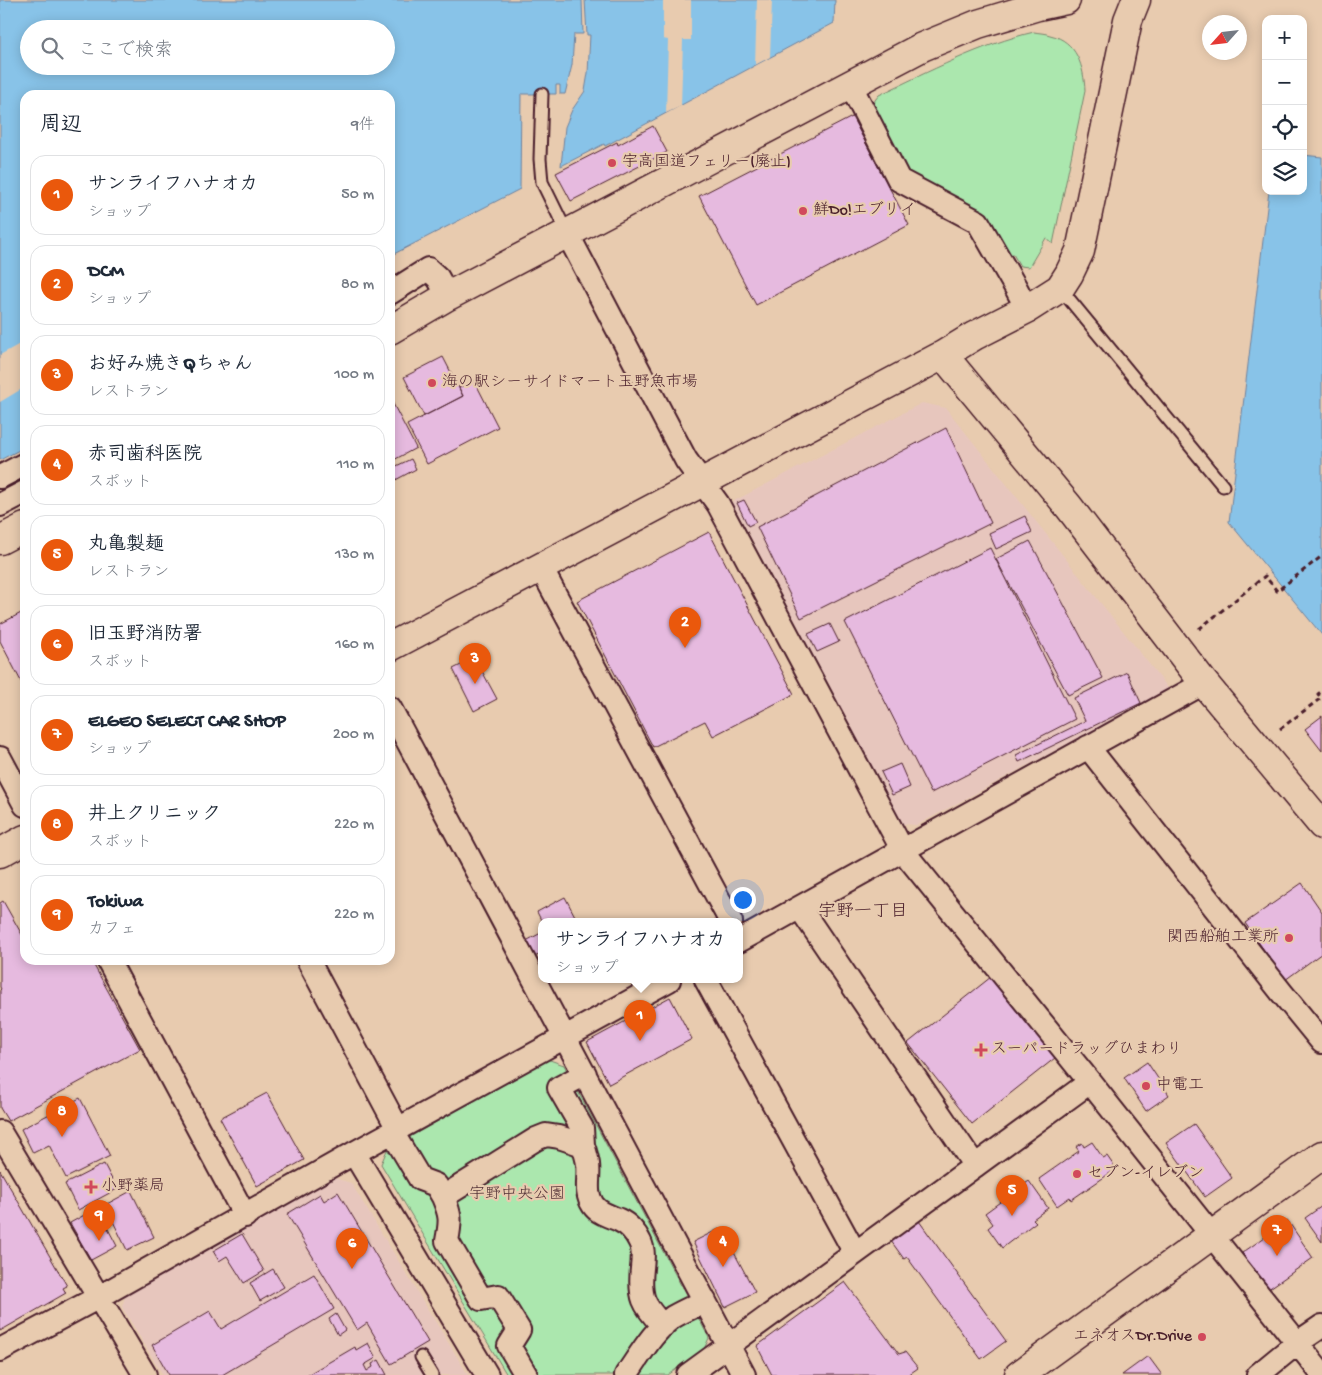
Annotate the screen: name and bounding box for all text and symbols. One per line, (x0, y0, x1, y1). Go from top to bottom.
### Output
north arrow (1202, 15, 1247, 60)
map controls (1262, 15, 1307, 195)
button: + (1262, 15, 1307, 60)
search box (20, 20, 395, 75)
icon: search (38, 34, 66, 62)
text: ここで検索 (78, 40, 173, 63)
button: − (1262, 60, 1307, 105)
button: locate (1262, 105, 1307, 150)
text: 周辺 (40, 114, 82, 139)
text: 9件 (351, 117, 375, 136)
button: layers (1262, 150, 1307, 195)
place label: 宇高国道フェリー(廃止) (622, 153, 791, 173)
marker: 宇高国道フェリー(廃止) (606, 157, 618, 169)
text: サンライフハナオカ (88, 174, 258, 197)
text: 1 (54, 186, 60, 205)
text: 50 m (341, 186, 374, 205)
place label: 鮮Do!エブリイ (813, 201, 916, 221)
text: ショップ (88, 204, 151, 223)
marker: 鮮Do!エブリイ (797, 205, 809, 217)
text: DCM (88, 261, 124, 284)
text: 2 (53, 276, 61, 295)
text: 80 m (341, 276, 374, 295)
text: ショップ (88, 291, 151, 310)
text: お好み焼きQちゃん (88, 354, 253, 377)
text: 3 (53, 366, 61, 385)
text: 100 m (334, 366, 374, 385)
place label: 海の駅シーサイドマート玉野魚市場 (442, 373, 698, 393)
marker: 海の駅シーサイドマート玉野魚市場 (426, 377, 438, 389)
text: レストラン (88, 384, 169, 403)
text: 赤司歯科医院 (88, 444, 202, 467)
text: 4 (53, 456, 61, 475)
text: 110 m (337, 456, 374, 475)
text: スポット (88, 474, 152, 493)
text: 丸亀製麺 (88, 534, 164, 557)
text: 5 (53, 546, 61, 565)
text: 130 m (335, 546, 374, 565)
text: レストラン (88, 564, 169, 583)
pin: 2 (669, 607, 701, 648)
text: 旧玉野消防署 (88, 624, 202, 647)
text: 6 (53, 636, 61, 655)
text: 160 m (335, 636, 374, 655)
pin: 3 (459, 643, 491, 684)
text: スポット (88, 654, 152, 673)
text: ELGEO SELECT CAR SHOP (88, 711, 286, 734)
text: 7 (53, 726, 61, 745)
text: 200 m (333, 726, 374, 745)
text: ショップ (88, 741, 151, 760)
text: 井上クリニック (88, 804, 221, 827)
text: 8 (53, 816, 61, 835)
text: 220 m (334, 816, 374, 835)
text: スポット (88, 834, 152, 853)
your location (730, 887, 756, 913)
text: Tokiwa (88, 891, 143, 914)
district label: 宇野一丁目 (818, 901, 908, 923)
text: 9 (53, 906, 61, 925)
text: 220 m (334, 906, 374, 925)
popup (538, 918, 743, 983)
text: カフェ (88, 921, 136, 940)
place label: 関西船舶工業所 (1167, 928, 1279, 948)
text: サンライフハナオカ (555, 930, 726, 953)
marker: 関西船舶工業所 (1283, 932, 1295, 944)
text: ショップ (555, 960, 619, 979)
pin: 1 (624, 1000, 656, 1041)
place label: スーパードラッグひまわり (991, 1040, 1182, 1060)
marker: スーパードラッグひまわり (975, 1044, 987, 1056)
place label: 中電工 (1156, 1076, 1204, 1096)
marker: 中電工 (1140, 1080, 1152, 1092)
pin: 8 (46, 1096, 78, 1137)
place label: セブン-イレブン (1087, 1164, 1204, 1184)
marker: セブン-イレブン (1071, 1168, 1083, 1180)
pin: 5 (996, 1175, 1028, 1216)
place label: 小野薬局 (101, 1177, 165, 1197)
marker: 小野薬局 (85, 1181, 97, 1193)
park label: 宇野中央公園 (469, 1185, 565, 1205)
pin: 9 (83, 1200, 115, 1241)
pin: 7 (1261, 1215, 1293, 1256)
pin: 4 (707, 1226, 739, 1267)
pin: 6 (336, 1228, 368, 1269)
place label: エネオスDr.Drive (1073, 1328, 1193, 1347)
marker: エネオスDr.Drive (1196, 1331, 1208, 1343)

